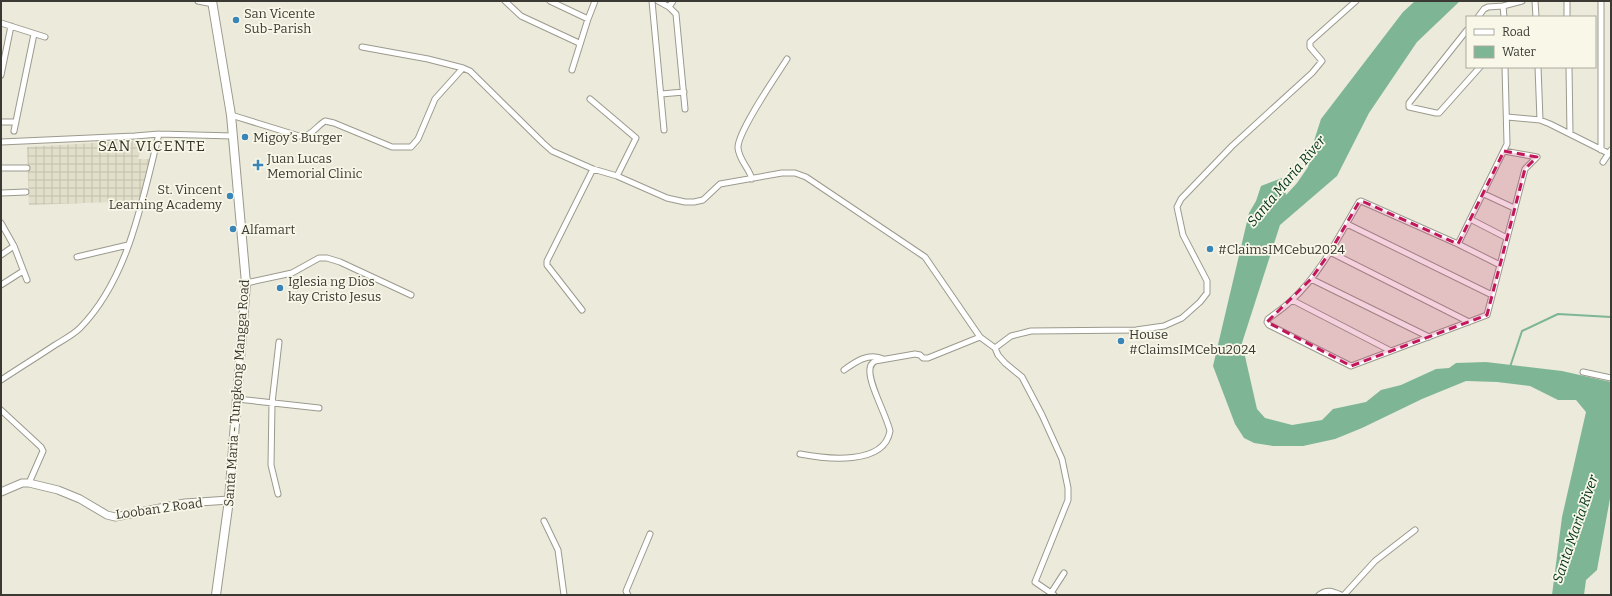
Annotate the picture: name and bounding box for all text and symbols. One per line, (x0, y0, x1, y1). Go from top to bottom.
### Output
place label: San Vicente Sub-Parish (244, 6, 315, 36)
marker: San Vicente Sub-Parish (231, 15, 241, 25)
legend (1466, 16, 1596, 68)
text: Road (1502, 25, 1530, 39)
text: Water (1502, 45, 1537, 59)
place label: Migoy’s Burger (253, 130, 342, 145)
marker: Migoy’s Burger (240, 132, 250, 142)
water label: Santa Maria River (1244, 132, 1330, 230)
district label: SAN VICENTE (98, 137, 206, 155)
place label: Juan Lucas Memorial Clinic (266, 151, 363, 181)
marker: Juan Lucas Memorial Clinic (252, 159, 264, 171)
place label: St. Vincent Learning Academy (109, 182, 222, 212)
marker: St. Vincent Learning Academy (225, 191, 235, 201)
place label: Alfamart (241, 222, 296, 237)
marker: Alfamart (228, 224, 238, 234)
place label: #ClaimsIMCebu2024 (1218, 242, 1345, 257)
marker: #ClaimsIMCebu2024 (1205, 244, 1215, 254)
place label: Iglesia ng Dios kay Cristo Jesus (288, 274, 381, 304)
street label: Santa Maria - Tungkong Mangga Road (221, 279, 252, 507)
marker: Iglesia ng Dios kay Cristo Jesus (275, 283, 285, 293)
place label: House #ClaimsIMCebu2024 (1129, 327, 1256, 357)
marker: House #ClaimsIMCebu2024 (1116, 336, 1126, 346)
water label: Santa Maria River (1549, 472, 1602, 585)
street label: Looban 2 Road (115, 495, 204, 522)

